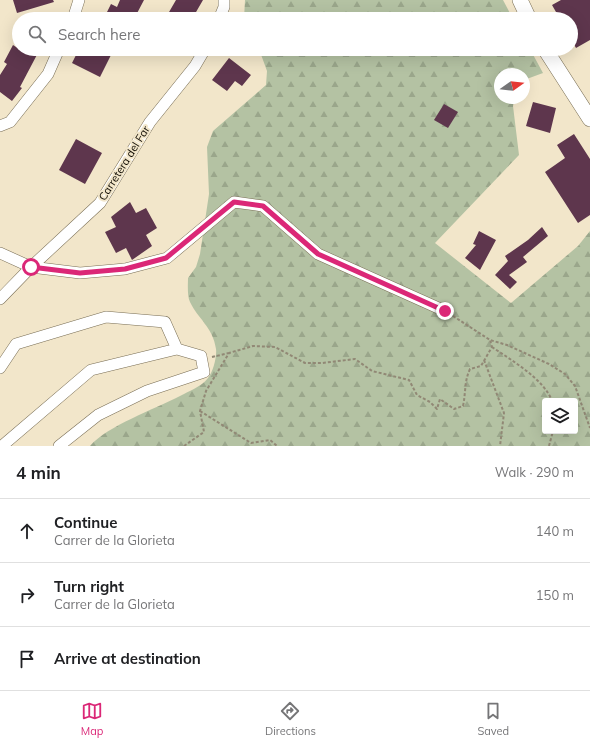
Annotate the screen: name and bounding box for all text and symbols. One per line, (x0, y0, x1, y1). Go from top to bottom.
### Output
search box (12, 12, 578, 56)
icon: search (26, 23, 48, 45)
text: Search here (58, 25, 140, 44)
north arrow (494, 68, 530, 104)
street label: Carretera del Far (95, 123, 153, 203)
route start (22, 258, 40, 276)
route end (436, 302, 454, 320)
map controls (542, 398, 578, 434)
button: layers (542, 398, 578, 434)
text: 4 min (16, 462, 61, 483)
text: Walk · 290 m (495, 464, 574, 480)
text: Continue (54, 513, 117, 532)
icon: ahead (16, 520, 38, 542)
text: 140 m (536, 523, 574, 539)
text: Carrer de la Glorieta (54, 532, 175, 548)
text: Turn right (54, 577, 124, 596)
icon: right (16, 584, 38, 606)
text: 150 m (536, 587, 574, 603)
text: Carrer de la Glorieta (54, 596, 175, 612)
icon: arrive (16, 648, 38, 670)
text: Arrive at destination (54, 649, 201, 668)
tab: Map (81, 700, 103, 738)
tab: Directions (265, 700, 316, 738)
tab: Saved (477, 700, 509, 738)

